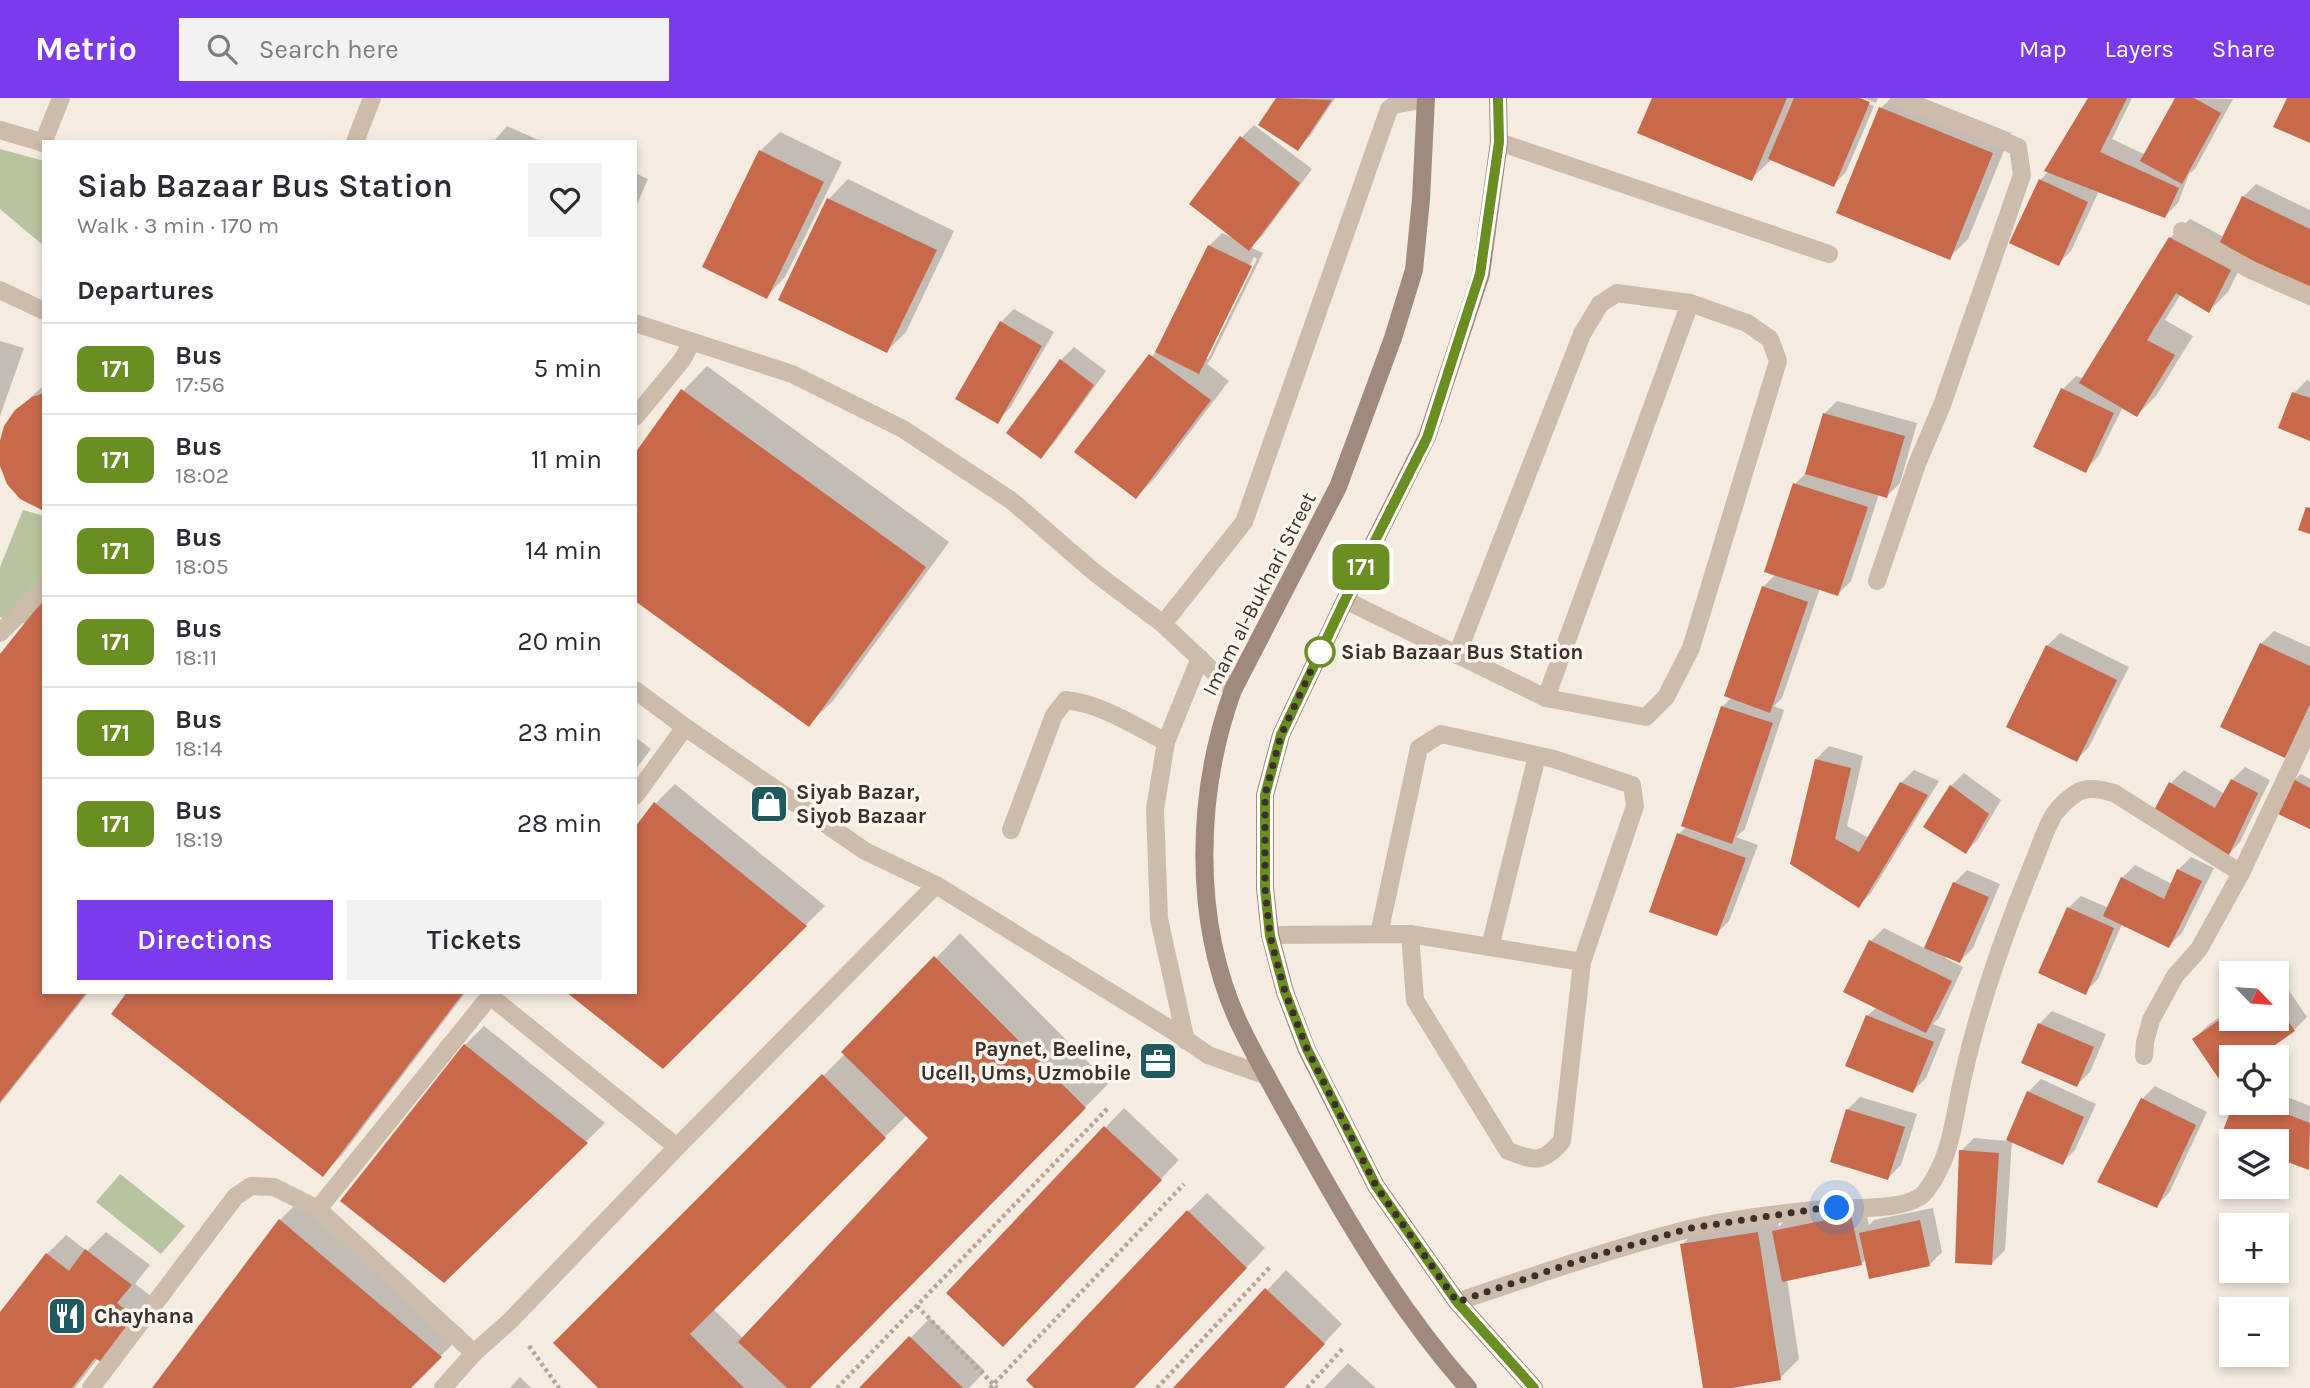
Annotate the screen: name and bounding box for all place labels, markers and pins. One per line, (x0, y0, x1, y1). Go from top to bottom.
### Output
marker: Siab Bazaar Bus Station (1305, 637, 1335, 667)
place label: Siab Bazaar Bus Station (1341, 640, 1583, 664)
place label: Siyab Bazar, Siyob Bazaar (796, 780, 927, 828)
shop icon: Siyab Bazar, Siyob Bazaar (748, 783, 790, 825)
place label: Paynet, Beeline, Ucell, Ums, Uzmobile (921, 1037, 1131, 1085)
office icon: Paynet, Beeline, Ucell, Ums, Uzmobile (1137, 1040, 1179, 1082)
restaurant icon: Chayhana (46, 1295, 88, 1337)
place label: Chayhana (94, 1304, 194, 1328)

